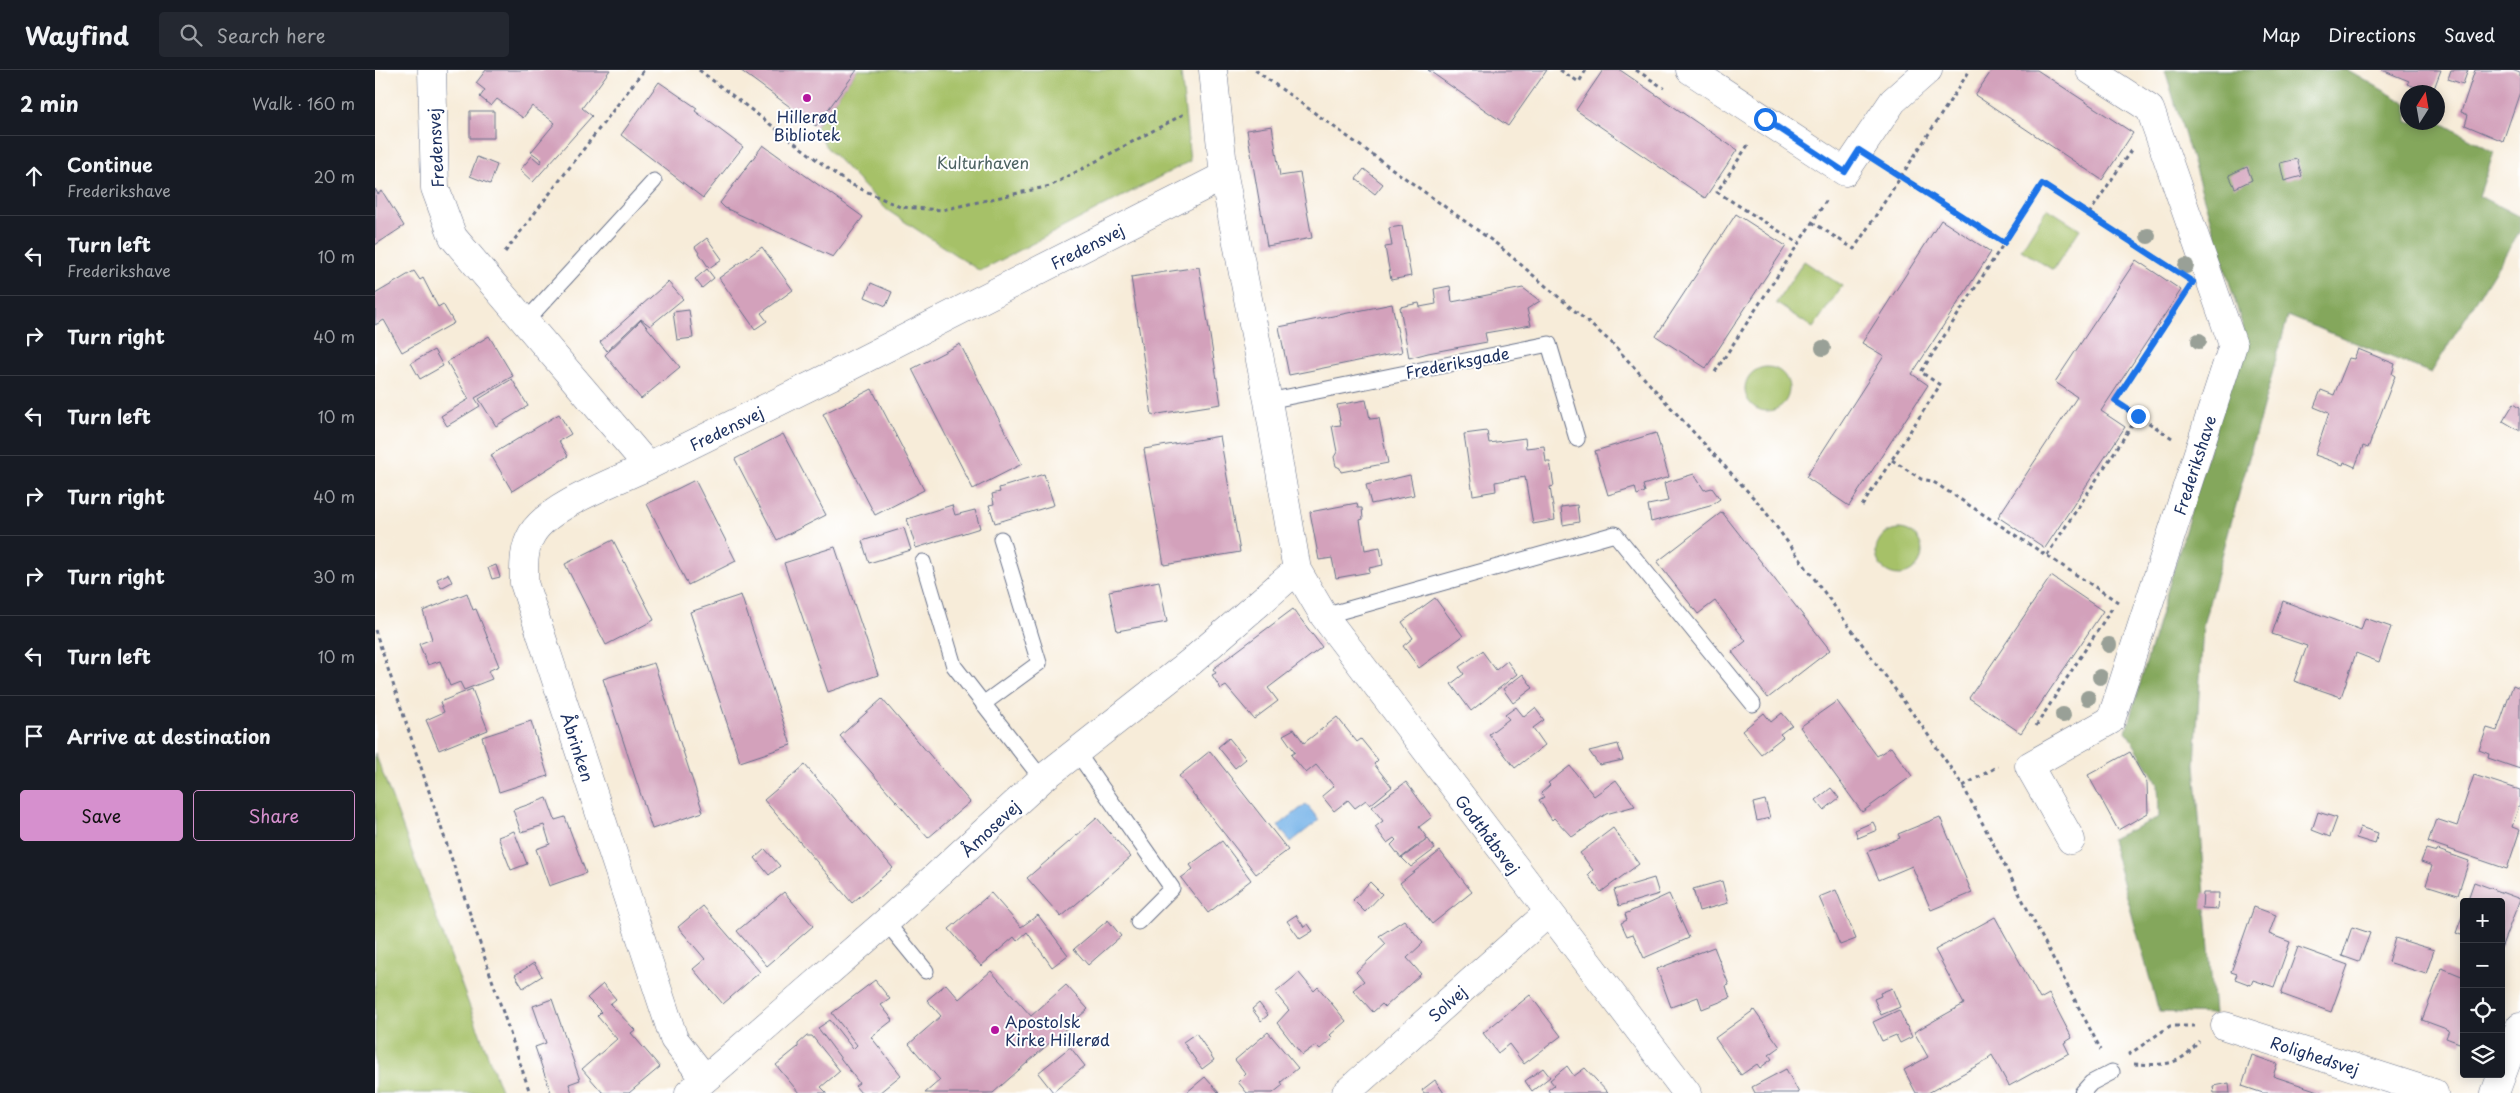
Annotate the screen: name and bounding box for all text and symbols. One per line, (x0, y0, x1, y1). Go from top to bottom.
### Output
search box (159, 12, 509, 57)
text: Wayfind (25, 17, 129, 53)
icon: search (177, 21, 205, 49)
text: Search here (217, 21, 325, 49)
text: Map (2262, 21, 2300, 48)
text: Directions (2328, 21, 2416, 48)
text: Saved (2444, 21, 2495, 48)
north arrow (2400, 85, 2445, 130)
text: 2 min (20, 87, 79, 119)
text: Walk · 160 m (252, 91, 355, 115)
marker: Hillerød Bibliotek (801, 92, 813, 104)
place label: Hillerød Bibliotek (773, 104, 841, 146)
street label: Fredensvej (421, 107, 449, 189)
route start (1754, 108, 1777, 131)
text: Continue (67, 150, 153, 178)
park label: Kulturhaven (937, 150, 1029, 174)
icon: ahead (20, 162, 48, 190)
text: 20 m (314, 164, 355, 188)
text: Frederikshave (67, 178, 171, 202)
street label: Fredensvej (1046, 217, 1128, 275)
text: Turn left (67, 230, 151, 258)
icon: left (20, 242, 48, 270)
text: 10 m (318, 244, 355, 268)
text: Frederikshave (67, 258, 171, 282)
icon: right (20, 322, 48, 350)
text: Turn right (67, 322, 165, 350)
text: 40 m (313, 324, 355, 348)
street label: Frederiksgade (1403, 340, 1511, 384)
street label: Fredensvej (685, 400, 767, 456)
icon: left (20, 402, 48, 430)
text: Turn left (67, 402, 151, 430)
text: 10 m (318, 404, 355, 428)
route end (2127, 405, 2150, 428)
street label: Frederikshave (2167, 412, 2221, 518)
icon: right (20, 482, 48, 510)
text: Turn right (67, 482, 165, 510)
text: 40 m (313, 484, 355, 508)
icon: right (20, 562, 48, 590)
text: Turn right (67, 562, 165, 590)
text: 30 m (313, 564, 355, 588)
icon: left (20, 642, 48, 670)
text: Turn left (67, 642, 151, 670)
text: 10 m (318, 644, 355, 668)
street label: Åbrinken (556, 709, 600, 785)
icon: arrive (20, 722, 48, 750)
text: Arrive at destination (67, 722, 271, 750)
street label: Godthåbsvej (1450, 789, 1526, 879)
button: Save (20, 790, 183, 841)
button: Share (193, 790, 355, 841)
street label: Åmosevej (955, 794, 1025, 862)
map controls (2460, 898, 2505, 1078)
button: + (2460, 898, 2505, 943)
button: − (2460, 943, 2505, 988)
street label: Solvej (1423, 979, 1471, 1027)
button: locate (2460, 988, 2505, 1033)
place label: Apostolsk Kirke Hillerød (1005, 1009, 1110, 1051)
marker: Apostolsk Kirke Hillerød (989, 1024, 1001, 1036)
street label: Rolighedsvej (2267, 1029, 2363, 1081)
button: layers (2460, 1033, 2505, 1078)

